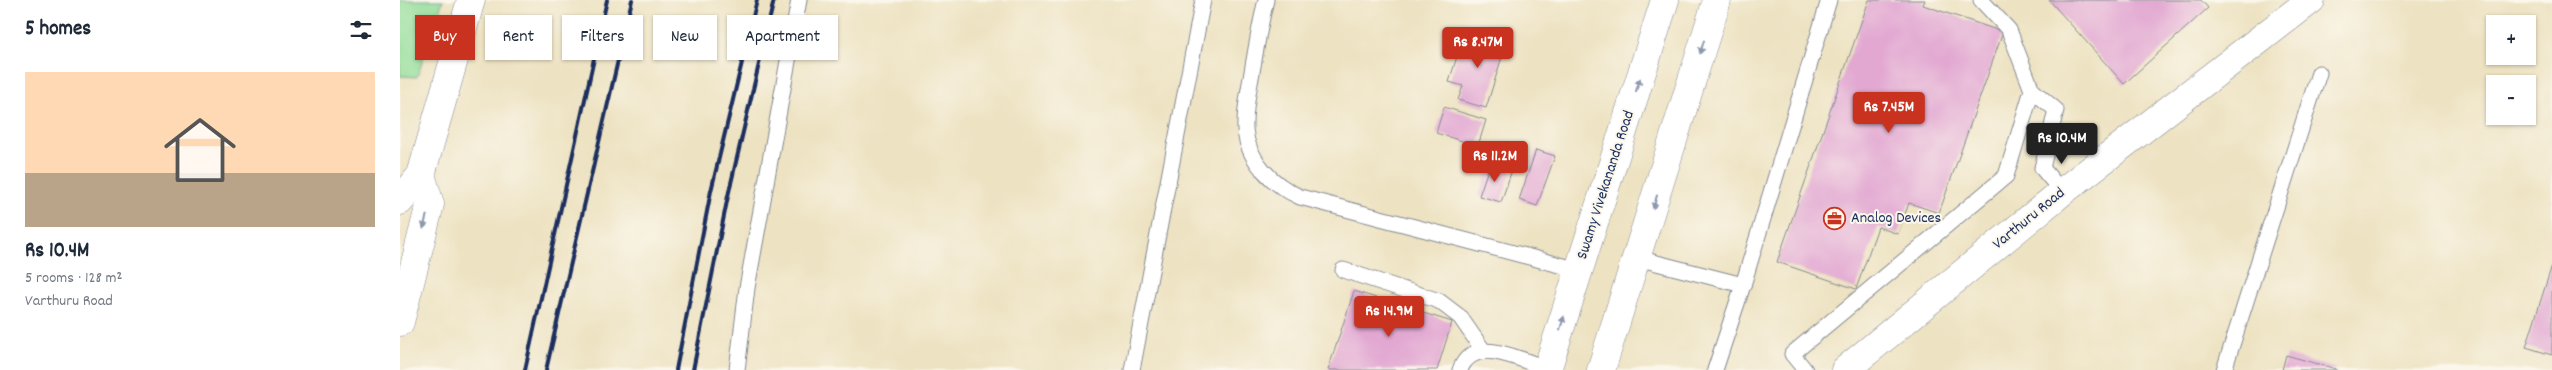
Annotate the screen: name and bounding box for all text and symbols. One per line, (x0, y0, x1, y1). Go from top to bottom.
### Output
text: 5 homes (25, 15, 91, 45)
chip: Buy (415, 15, 475, 60)
chip: Rent (485, 15, 552, 60)
chip: Filters (562, 15, 643, 60)
chip: New (653, 15, 717, 60)
chip: Apartment (727, 15, 838, 60)
map controls (2486, 15, 2536, 125)
button: + (2486, 15, 2536, 65)
icon: filters (347, 16, 375, 44)
pin: Rs 8.47M (1426, 27, 1530, 69)
text: Rs 8.47M (1453, 31, 1503, 54)
one-way arrow (1698, 39, 1706, 54)
button: − (2486, 75, 2536, 125)
one-way arrow (1635, 78, 1642, 93)
pin: Rs 7.45M (1837, 92, 1941, 134)
text: Rs 7.45M (1864, 96, 1914, 119)
icon: home (155, 105, 245, 195)
street label: Swamy Vivekananda Road (1571, 108, 1641, 262)
pin: Rs 10.4M (2010, 122, 2114, 165)
text: Rs 10.4M (2037, 127, 2087, 150)
pin: Rs 11.2M (1443, 140, 1547, 183)
text: Rs 11.2M (1473, 145, 1517, 168)
street label: Varthuru Road (1988, 182, 2070, 256)
one-way arrow (1650, 195, 1658, 210)
office icon: Analog Devices (1823, 206, 1847, 230)
place label: Analog Devices (1851, 207, 1942, 230)
one-way arrow (421, 214, 429, 229)
text: Rs 10.4M (25, 237, 89, 267)
text: 5 rooms · 128 m² (25, 267, 122, 290)
text: Varthuru Road (25, 290, 113, 313)
pin: Rs 14.9M (1337, 296, 1441, 338)
text: Rs 14.9M (1365, 300, 1413, 323)
one-way arrow (1559, 316, 1566, 331)

